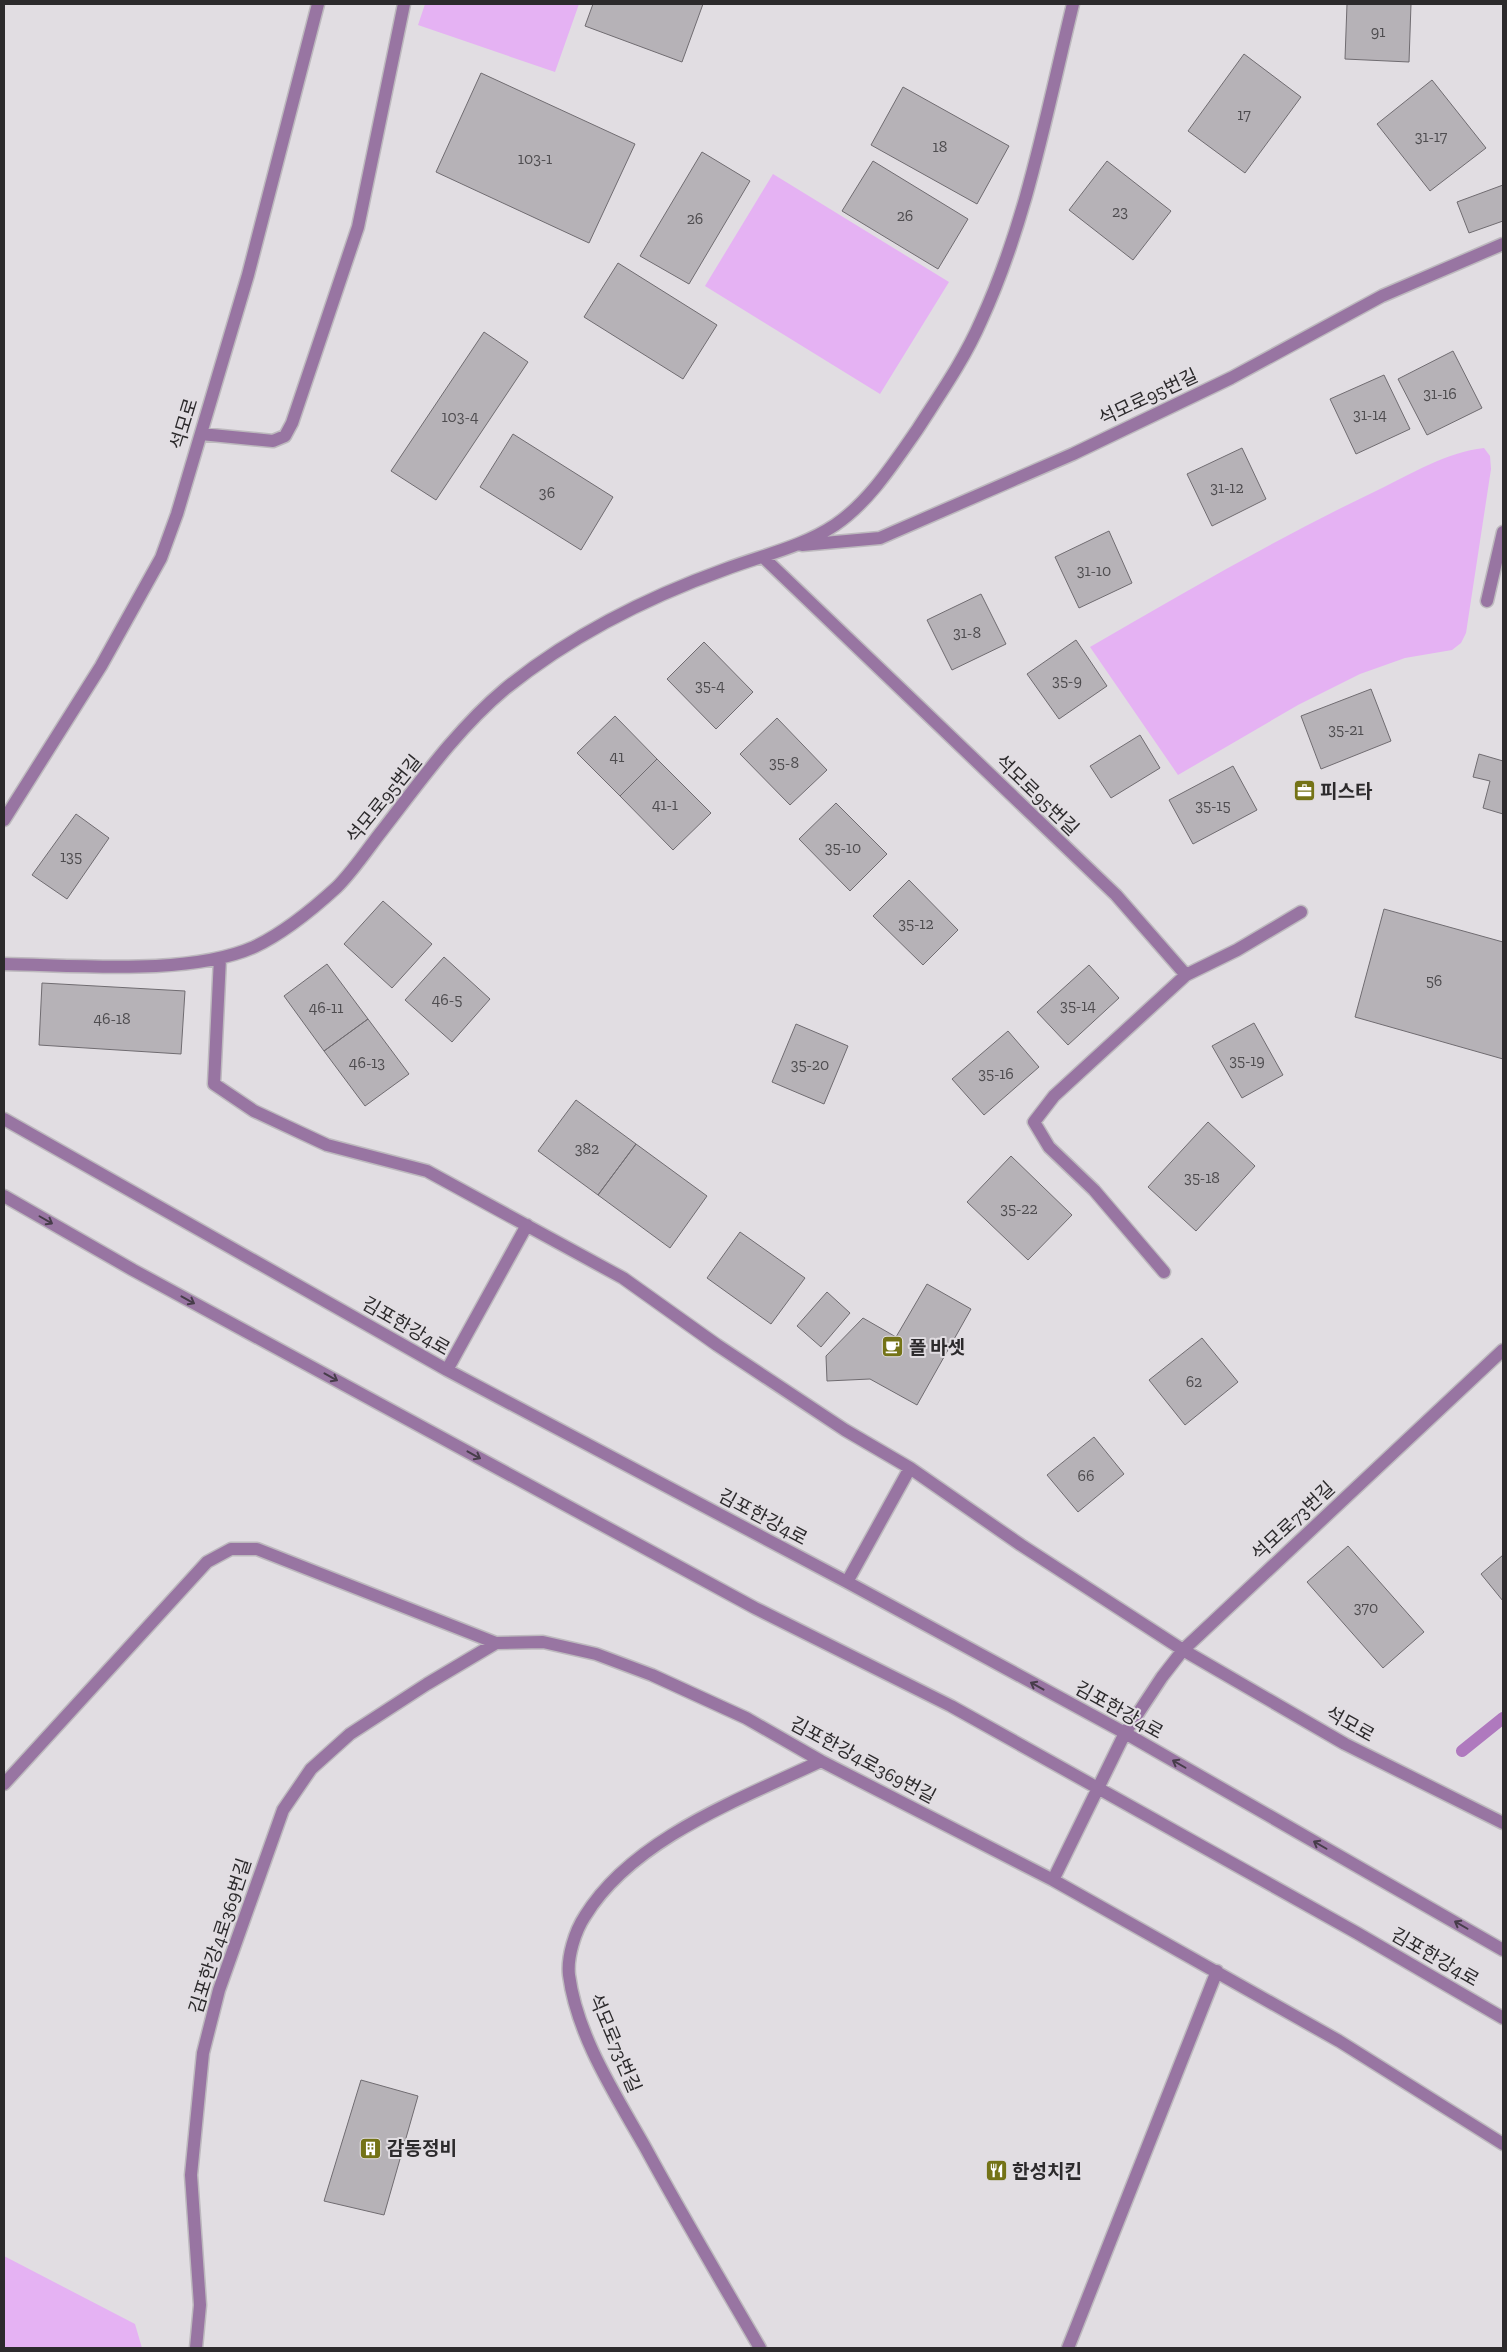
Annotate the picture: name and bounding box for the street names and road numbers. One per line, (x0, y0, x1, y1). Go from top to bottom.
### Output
street label: 석모로95번길 (1095, 364, 1201, 430)
street label: 석모로 (165, 396, 203, 452)
street label: 석모로95번길 (990, 749, 1084, 841)
street label: 석모로95번길 (341, 750, 427, 848)
street label: 김포한강4로 (358, 1292, 454, 1360)
street label: 석모로73번길 (1247, 1477, 1339, 1565)
street label: 김포한강4로 (714, 1484, 812, 1550)
street label: 김포한강4로 (1071, 1676, 1167, 1744)
street label: 석모로 (1321, 1701, 1379, 1747)
street label: 김포한강4로369번길 (786, 1712, 940, 1808)
street label: 김포한강4로369번길 (184, 1855, 256, 2017)
street label: 김포한강4로 (1387, 1923, 1483, 1991)
street label: 석모로73번길 (584, 1990, 646, 2096)

